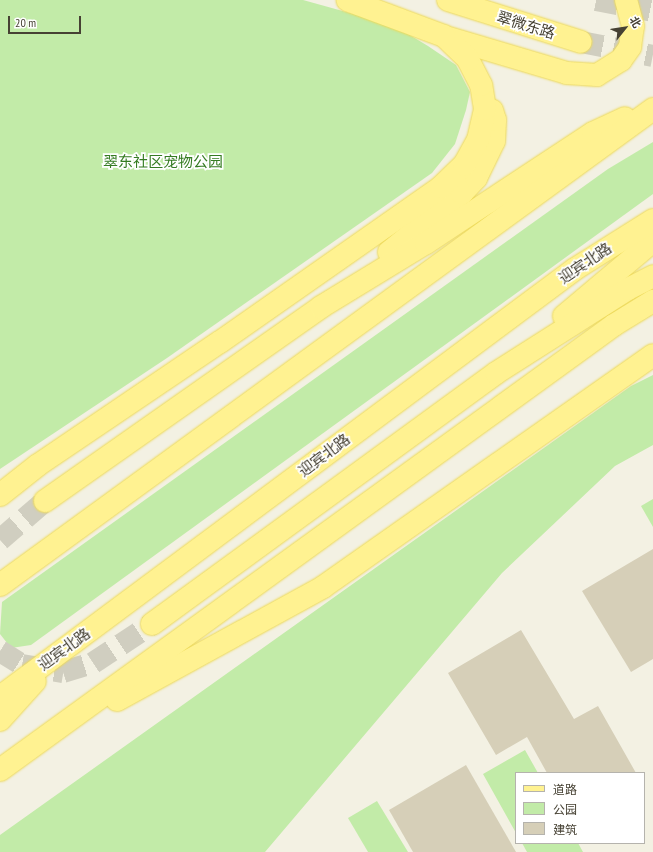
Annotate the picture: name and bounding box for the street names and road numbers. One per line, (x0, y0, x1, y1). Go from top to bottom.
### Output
street label: 翠微东路 (495, 8, 557, 42)
street label: 迎宾北路 (555, 239, 615, 287)
street label: 迎宾北路 (295, 430, 353, 480)
street label: 迎宾北路 (34, 624, 94, 674)

